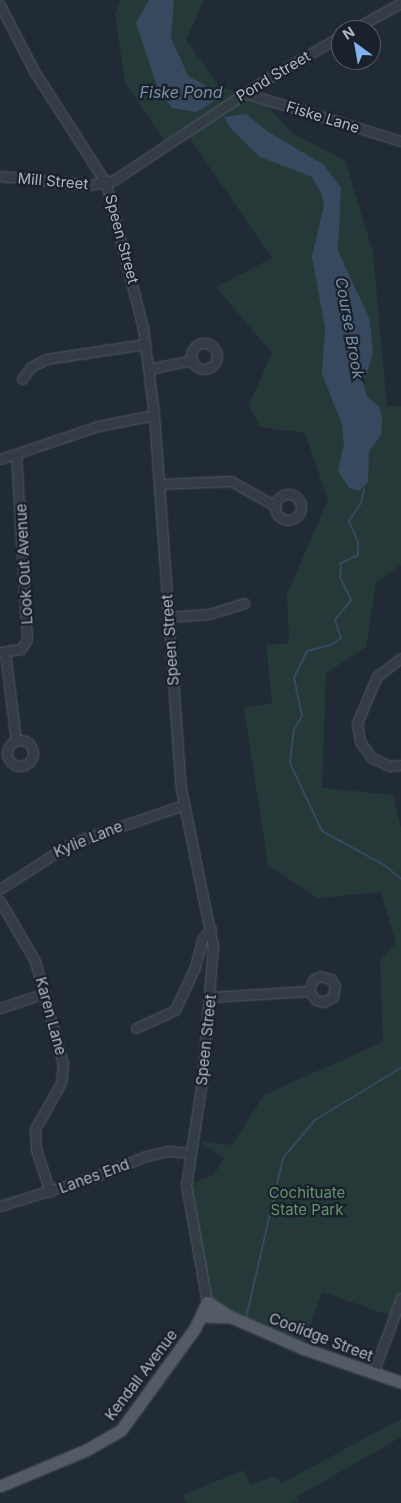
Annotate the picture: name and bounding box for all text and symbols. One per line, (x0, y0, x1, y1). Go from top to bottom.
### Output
north arrow (331, 20, 381, 70)
text: N (339, 23, 357, 43)
street label: Pond Street (233, 47, 313, 105)
water label: Fiske Pond (140, 82, 222, 102)
street label: Fiske Lane (284, 97, 362, 137)
street label: Mill Street (17, 169, 89, 193)
street label: Speen Street (101, 192, 143, 286)
water label: Course Brook (332, 276, 368, 380)
street label: Look Out Avenue (12, 503, 36, 625)
street label: Speen Street (158, 594, 182, 686)
street label: Kylie Lane (51, 817, 125, 861)
street label: Karen Lane (32, 975, 70, 1057)
street label: Speen Street (192, 993, 220, 1087)
street label: Lanes End (56, 1155, 132, 1197)
park label: Cochituate State Park (269, 1183, 345, 1218)
street label: Coolidge Street (266, 1309, 376, 1365)
street label: Kendall Avenue (101, 1326, 181, 1424)

